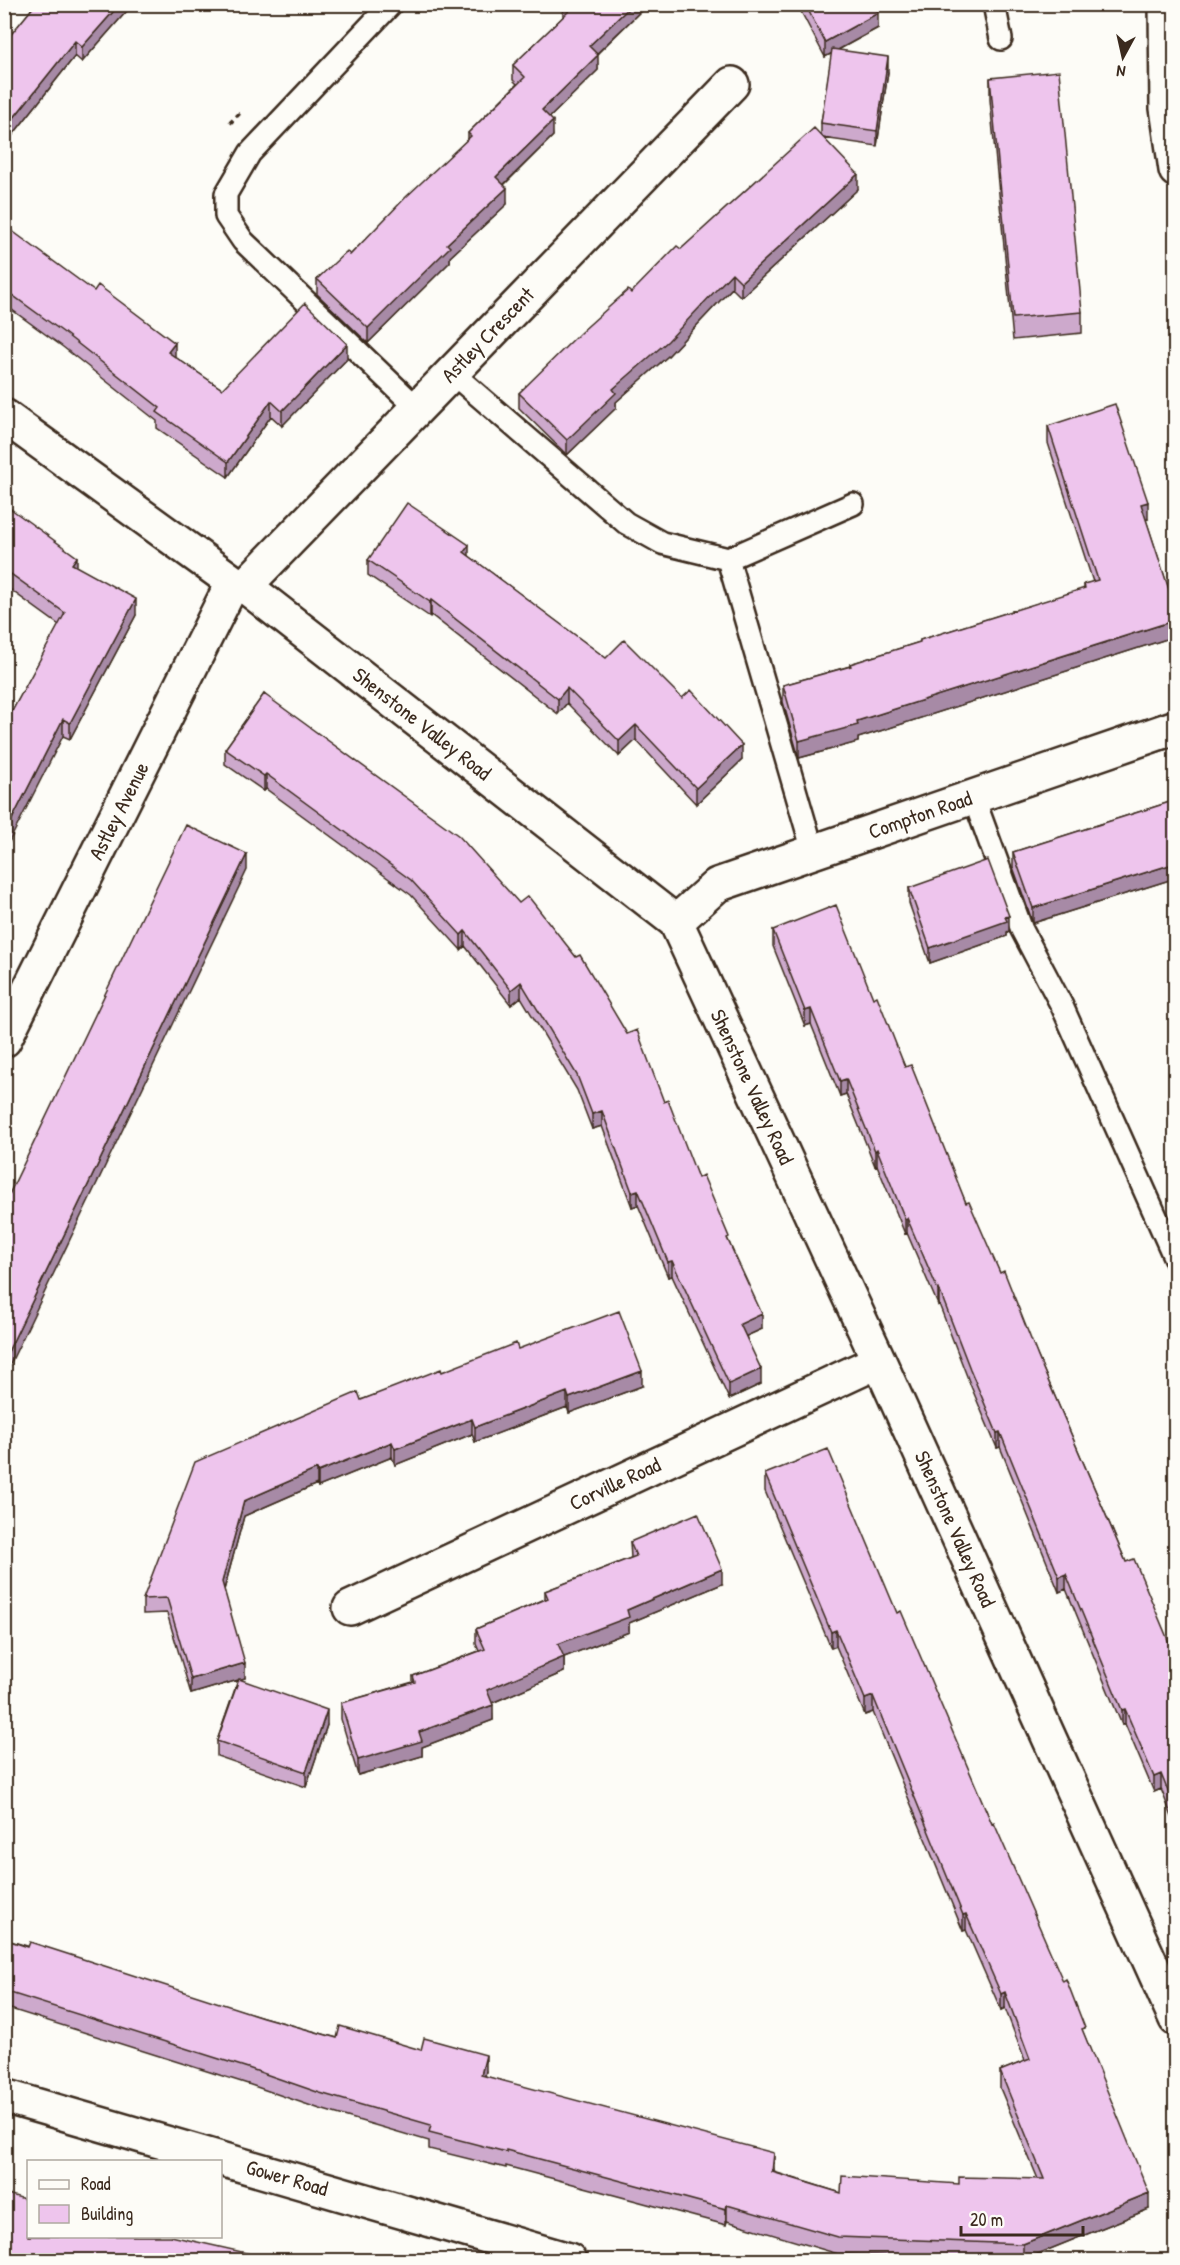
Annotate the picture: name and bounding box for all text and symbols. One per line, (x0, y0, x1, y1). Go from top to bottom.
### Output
north arrow (1093, 27, 1153, 87)
text: N (1115, 60, 1127, 83)
street label: Astley Crescent (435, 280, 541, 389)
street label: Shenstone Valley Road (347, 660, 498, 787)
street label: Astley Avenue (81, 757, 156, 865)
street label: Compton Road (864, 783, 975, 846)
street label: Shenstone Valley Road (704, 1004, 801, 1169)
street label: Shenstone Valley Road (908, 1446, 1003, 1612)
street label: Corville Road (564, 1450, 665, 1517)
street label: Gower Road (243, 2152, 331, 2203)
legend (27, 2160, 222, 2238)
text: Road (81, 2171, 111, 2196)
scale bar (961, 2199, 1082, 2237)
text: Building (81, 2201, 133, 2226)
text: 20 m (970, 2207, 1003, 2232)

